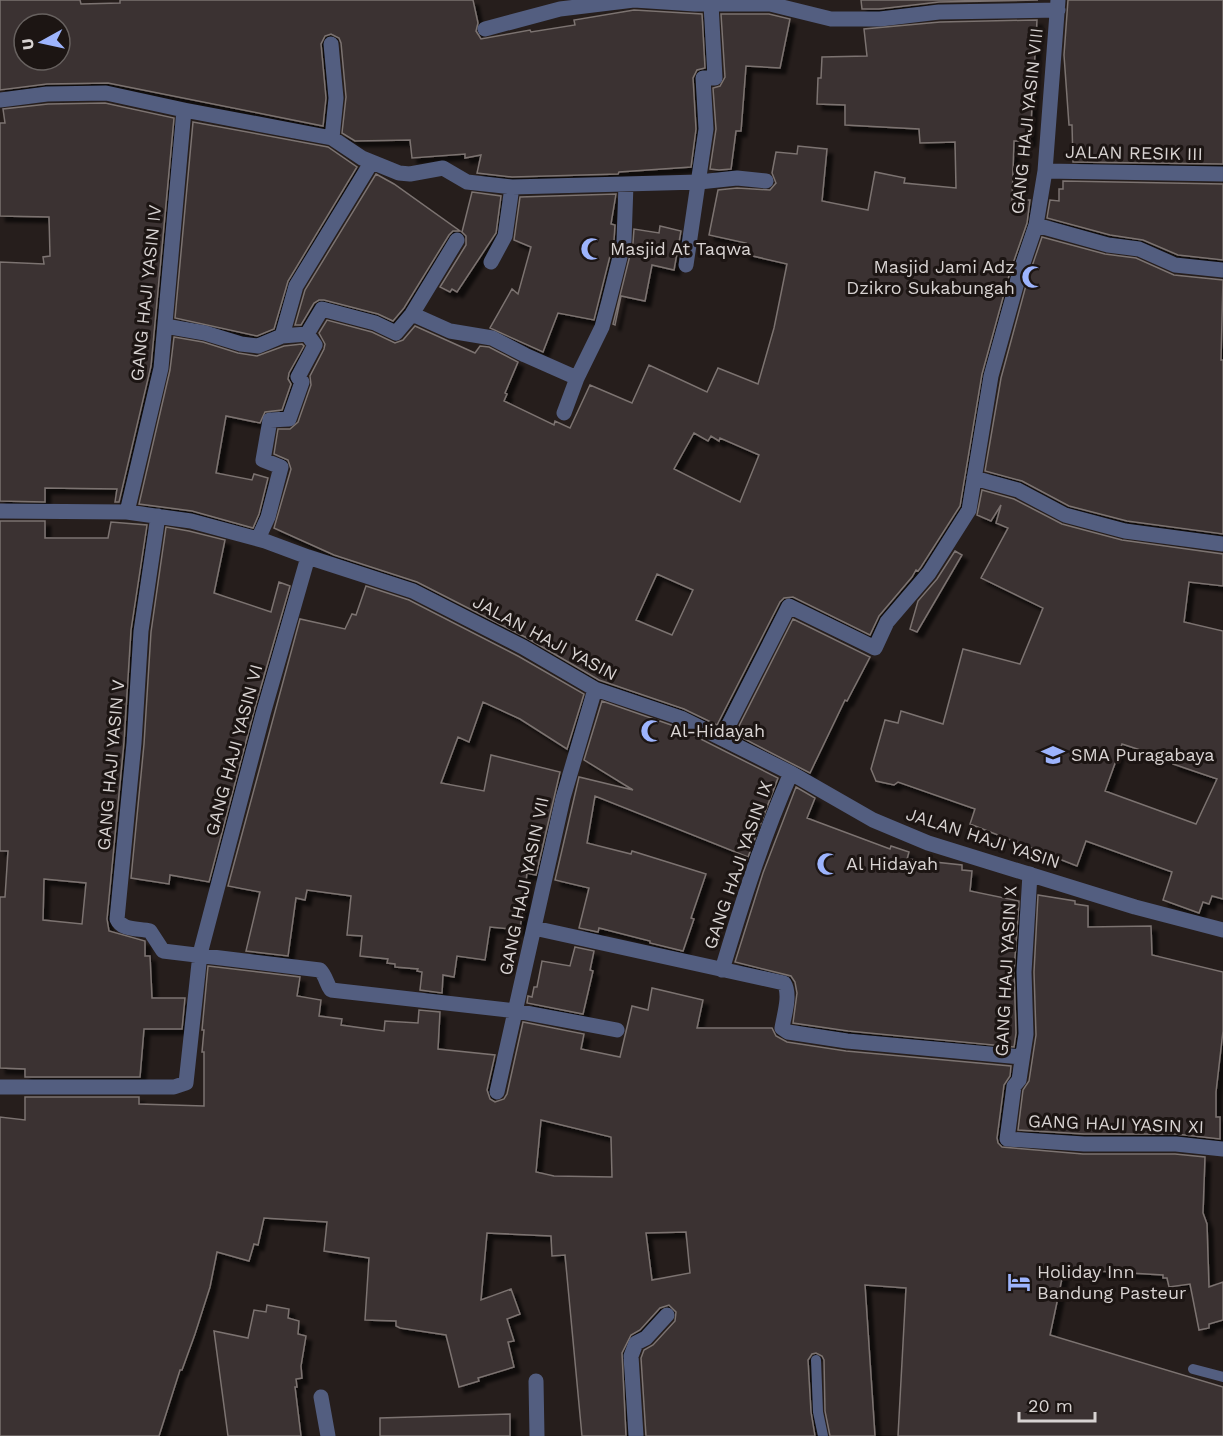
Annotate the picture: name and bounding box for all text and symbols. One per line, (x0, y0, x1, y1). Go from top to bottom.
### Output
north arrow (12, 12, 72, 72)
street label: GANG HAJI YASIN VIII (1006, 27, 1047, 215)
text: U (17, 37, 38, 51)
street label: JALAN RESIK III (1065, 141, 1203, 164)
street label: GANG HAJI YASIN IV (126, 203, 165, 382)
mosque icon: Masjid At Taqwa (579, 236, 605, 262)
place label: Masjid At Taqwa (610, 238, 751, 259)
place label: Masjid Jami Adz Dzikro Sukabungah (846, 256, 1015, 298)
mosque icon: Masjid Jami Adz Dzikro Sukabungah (1020, 264, 1046, 290)
street label: JALAN HAJI YASIN (469, 591, 621, 685)
street label: GANG HAJI YASIN VI (201, 662, 267, 838)
street label: GANG HAJI YASIN V (93, 678, 128, 851)
mosque icon: Al-Hidayah (639, 718, 665, 744)
place label: Al-Hidayah (670, 720, 765, 741)
school or university icon: SMA Puragabaya (1040, 742, 1066, 768)
place label: SMA Puragabaya (1071, 744, 1215, 765)
street label: GANG HAJI YASIN IX (699, 778, 776, 952)
street label: GANG HAJI YASIN VII (494, 795, 553, 977)
street label: JALAN HAJI YASIN (904, 803, 1063, 872)
mosque icon: Al Hidayah (815, 851, 841, 877)
place label: Al Hidayah (846, 853, 938, 874)
street label: GANG HAJI YASIN X (991, 885, 1020, 1057)
street label: GANG HAJI YASIN XI (1028, 1110, 1204, 1137)
place label: Holiday Inn Bandung Pasteur (1037, 1261, 1186, 1303)
hotel icon: Holiday Inn Bandung Pasteur (1006, 1269, 1032, 1295)
scale bar (1019, 1385, 1096, 1423)
text: 20 m (1028, 1395, 1073, 1416)

